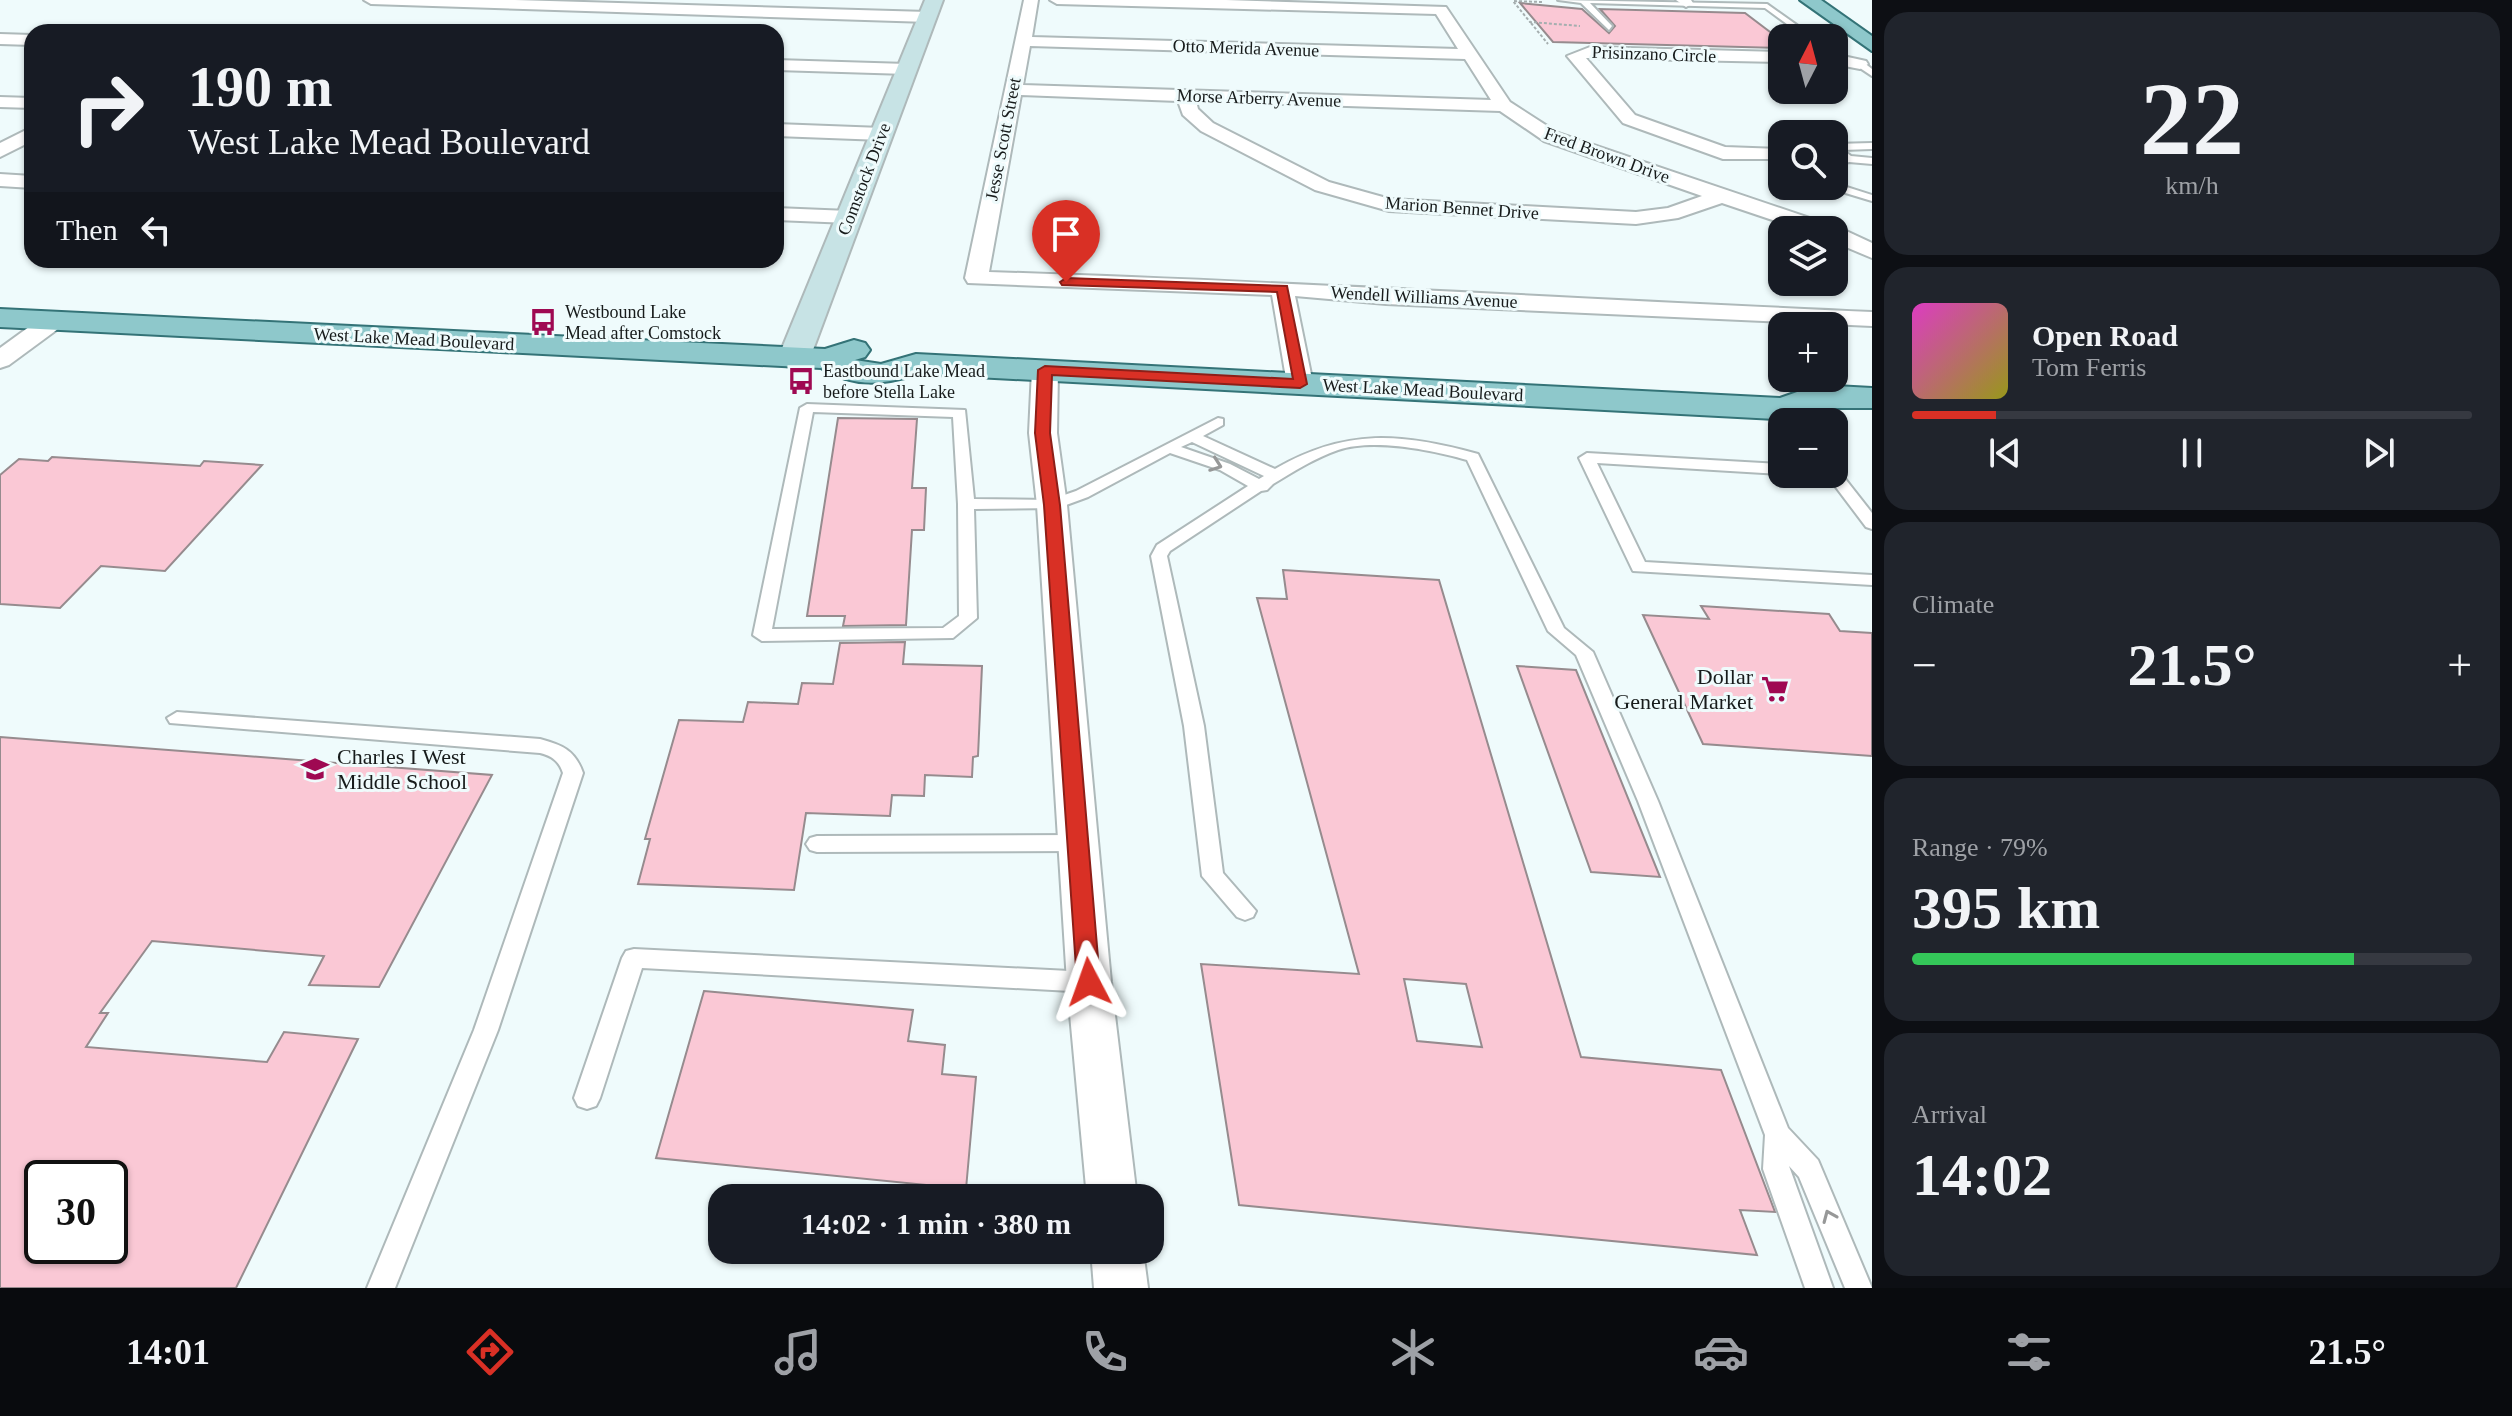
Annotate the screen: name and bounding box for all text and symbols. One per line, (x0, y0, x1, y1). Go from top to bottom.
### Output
north arrow (1768, 24, 1848, 104)
map controls (1768, 24, 1848, 488)
street label: Otto Merida Avenue (1172, 35, 1320, 61)
street label: Prisinzano Circle (1591, 42, 1717, 66)
icon: right (56, 56, 160, 160)
text: 190 m (188, 56, 333, 118)
text: 22 (2140, 61, 2244, 176)
street label: Jesse Scott Street (981, 76, 1025, 202)
street label: Morse Arberry Avenue (1176, 85, 1342, 111)
street label: Comstock Drive (833, 120, 895, 238)
button: search (1768, 120, 1848, 200)
text: West Lake Mead Boulevard (188, 122, 590, 162)
street label: Fred Brown Drive (1542, 123, 1672, 187)
text: km/h (2165, 171, 2219, 200)
street label: Marion Bennet Drive (1385, 193, 1539, 223)
pin (1032, 200, 1100, 282)
icon: left (134, 208, 178, 252)
icon: arrive (1044, 212, 1088, 256)
text: Then (56, 213, 118, 246)
button: layers (1768, 216, 1848, 296)
street label: Wendell Williams Avenue (1330, 282, 1518, 312)
place label: Westbound Lake Mead after Comstock (565, 302, 721, 343)
bus stop icon: Westbound Lake Mead after Comstock (528, 307, 558, 337)
button: + (1768, 312, 1848, 392)
text: Open Road (2032, 319, 2178, 352)
street label: West Lake Mead Boulevard (313, 324, 515, 354)
text: Tom Ferris (2032, 353, 2146, 382)
place label: Eastbound Lake Mead before Stella Lake (823, 361, 985, 402)
bus stop icon: Eastbound Lake Mead before Stella Lake (786, 366, 816, 396)
street label: West Lake Mead Boulevard (1322, 375, 1524, 405)
button: − (1768, 408, 1848, 488)
icon: previous (1983, 431, 2027, 475)
icon: pause (2170, 431, 2214, 475)
icon: next (2357, 431, 2401, 475)
one-way arrow (1208, 455, 1222, 472)
text: Climate (1912, 590, 1994, 619)
text: 21.5° (2128, 632, 2257, 698)
text: − (1912, 641, 1937, 690)
text: + (2447, 641, 2472, 690)
place label: Dollar General Market (1614, 664, 1754, 714)
supermarket icon: Dollar General Market (1760, 674, 1790, 704)
place label: Charles I West Middle School (337, 744, 467, 794)
school or university icon: Charles I West Middle School (300, 754, 330, 784)
text: Range · 79% (1912, 833, 2048, 862)
text: 395 km (1912, 875, 2100, 941)
position arrow (1047, 940, 1131, 1024)
text: Arrival (1912, 1100, 1987, 1129)
text: 14:02 (1912, 1142, 2052, 1208)
speed limit sign: 30 (24, 1160, 128, 1264)
text: 14:02 · 1 min · 380 m (801, 1207, 1071, 1240)
one-way arrow (1822, 1210, 1838, 1224)
icon: directions (462, 1324, 518, 1380)
icon: music (770, 1324, 826, 1380)
icon: phone (1077, 1324, 1133, 1380)
icon: climate (1385, 1324, 1441, 1380)
icon: car (1693, 1324, 1749, 1380)
icon: filters (2001, 1324, 2057, 1380)
text: 14:01 (126, 1332, 210, 1372)
text: 21.5° (2309, 1332, 2386, 1372)

